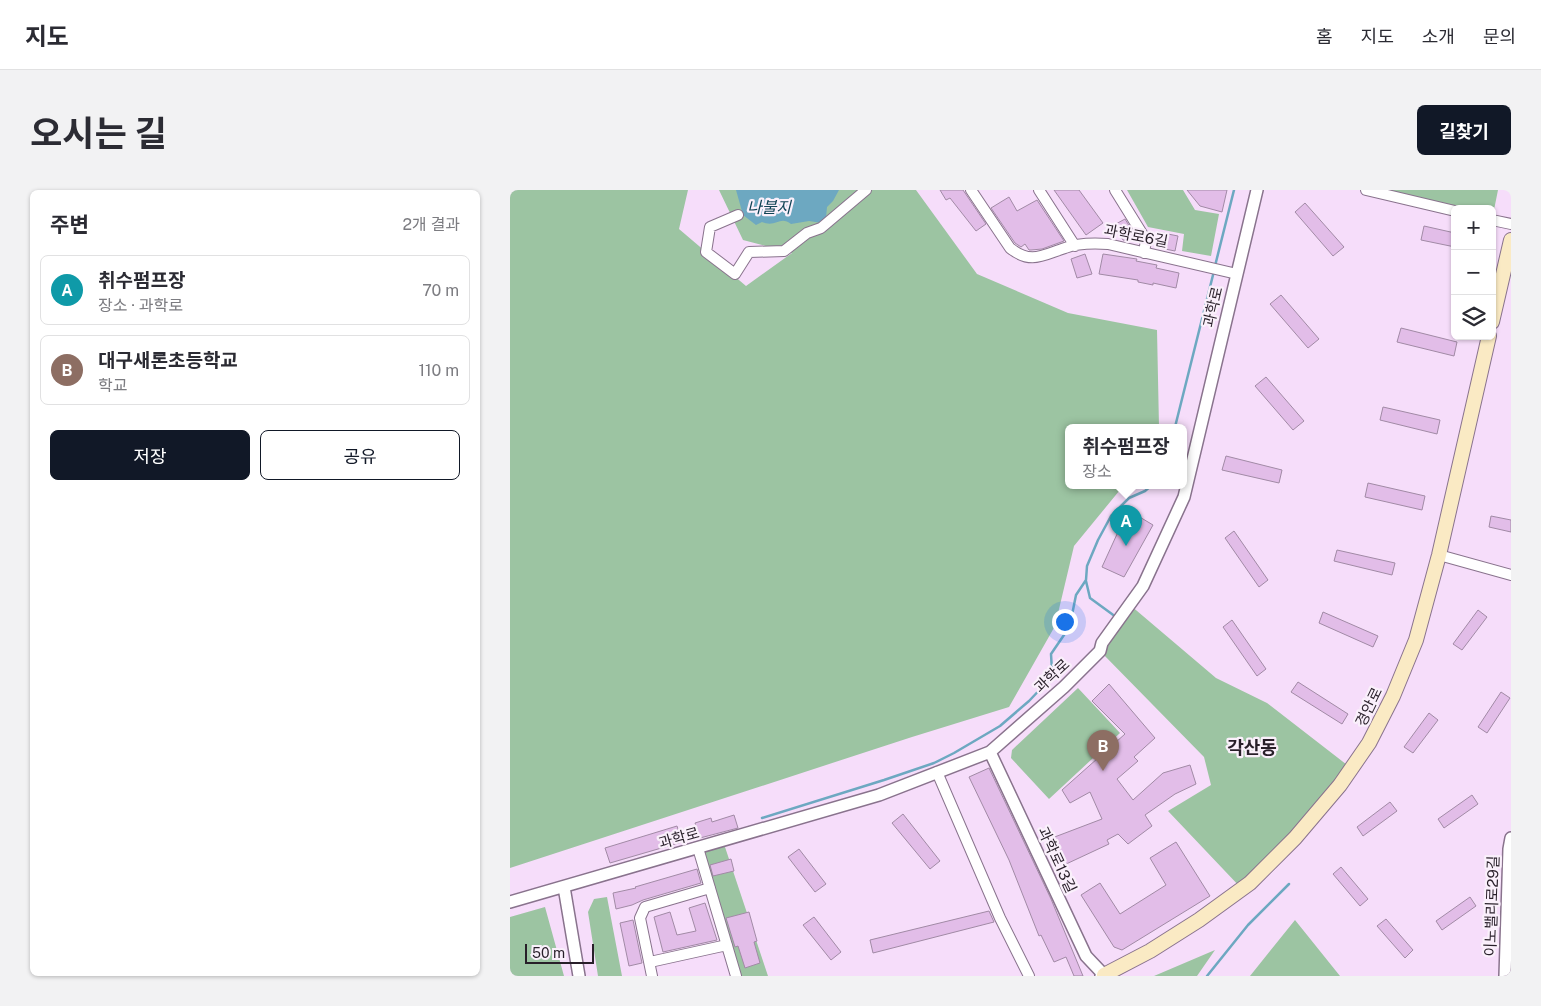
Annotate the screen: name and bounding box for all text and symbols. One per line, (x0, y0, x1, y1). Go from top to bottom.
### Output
text: 지도 (25, 22, 69, 50)
text: 홈 (1316, 26, 1333, 47)
text: 지도 (1361, 26, 1394, 47)
text: 소개 (1422, 26, 1455, 47)
text: 문의 (1483, 26, 1516, 47)
button: 길찾기 (1417, 105, 1511, 155)
text: 오시는 길 (30, 113, 167, 154)
water label: 나불지 (747, 198, 792, 217)
map controls (1451, 205, 1496, 340)
button: + (1451, 205, 1496, 250)
text: 주변 (50, 212, 89, 237)
text: 2개 결과 (402, 215, 460, 234)
street label: 과학로6길 (1103, 221, 1169, 250)
button: − (1451, 250, 1496, 295)
text: 취수펌프장 (98, 269, 185, 291)
text: A (61, 281, 73, 300)
text: 70 m (422, 281, 459, 300)
street label: 과학로 (1200, 285, 1225, 329)
button: layers (1451, 295, 1496, 340)
text: 장소 · 과학로 (98, 296, 183, 315)
text: 대구새론초등학교 (98, 349, 238, 371)
text: B (62, 361, 72, 380)
text: 110 m (418, 361, 459, 380)
text: 학교 (98, 376, 127, 395)
popup (1065, 424, 1187, 489)
button: 저장 (50, 430, 250, 480)
button: 공유 (260, 430, 460, 480)
text: 취수펌프장 (1082, 435, 1170, 457)
text: 장소 (1082, 462, 1112, 481)
pin: A (1110, 505, 1142, 546)
your location (1052, 609, 1078, 635)
street label: 과학로 (1031, 655, 1073, 696)
street label: 경안로 (1352, 684, 1385, 729)
pin: B (1087, 730, 1119, 771)
district label: 각산동 (1227, 737, 1277, 758)
street label: 과학로 (657, 824, 701, 851)
street label: 과학로13길 (1035, 824, 1080, 895)
street label: 이노밸리로29길 (1481, 855, 1502, 957)
scale bar (525, 941, 594, 964)
text: 50 m (532, 945, 565, 961)

